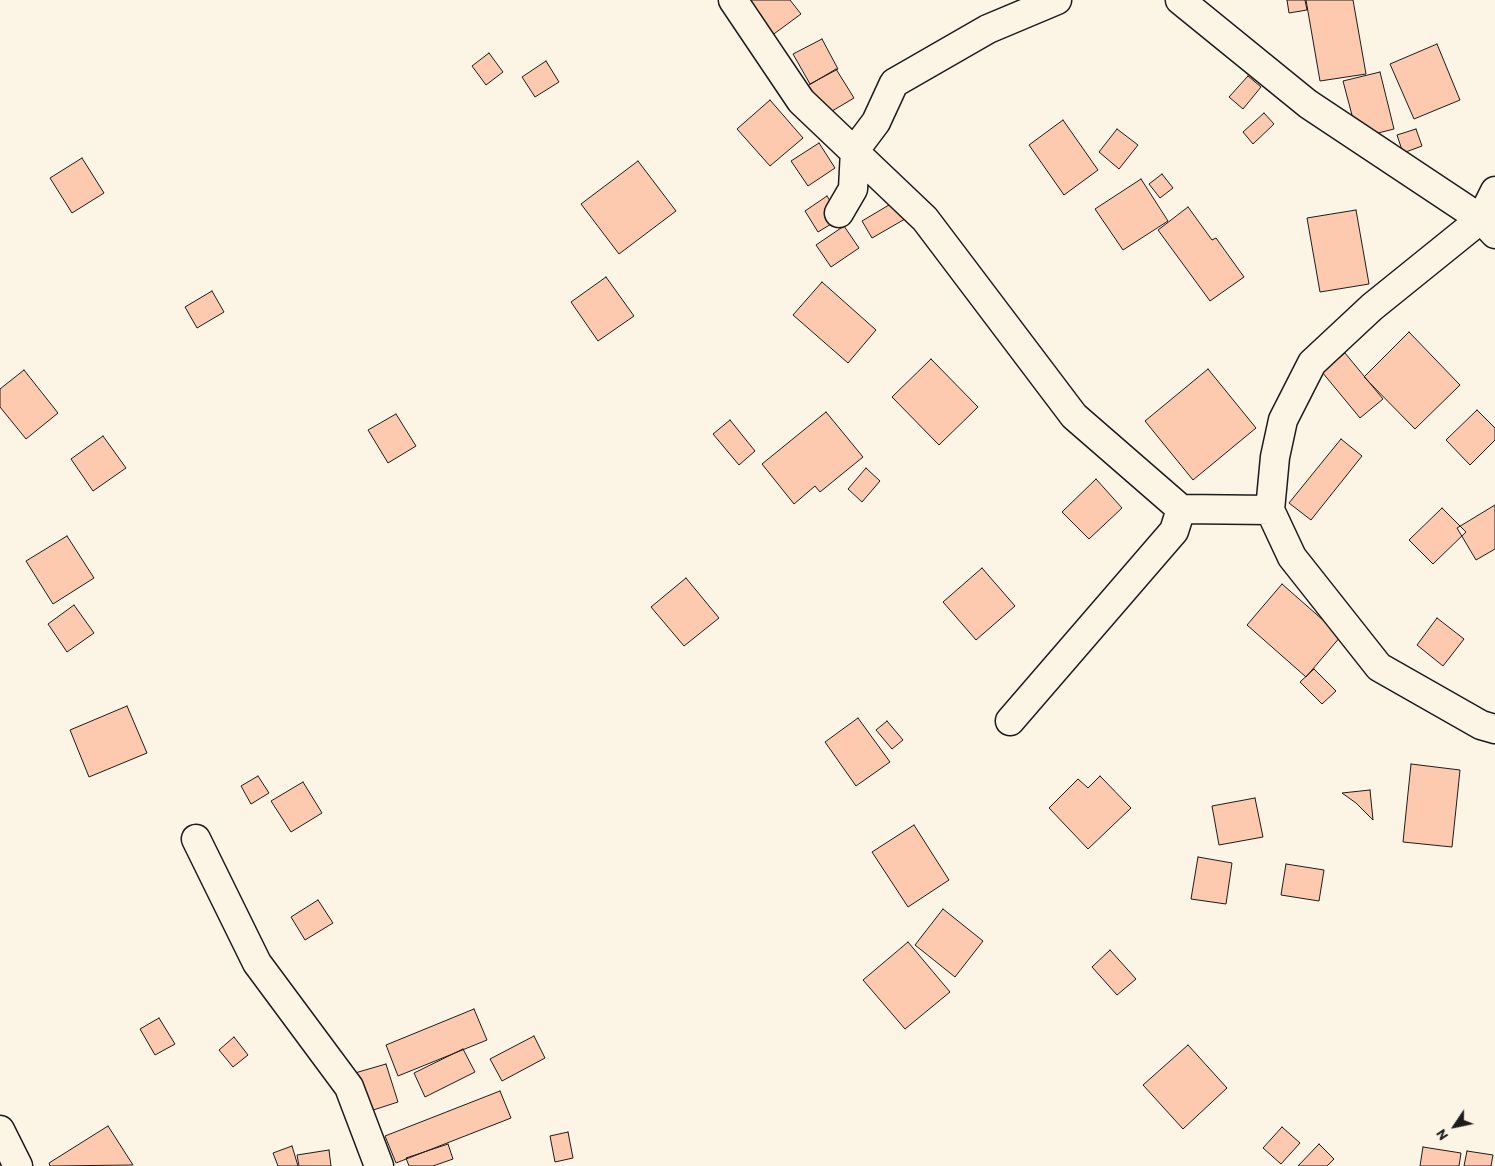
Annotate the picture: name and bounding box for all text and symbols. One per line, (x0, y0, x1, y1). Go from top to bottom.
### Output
north arrow (1430, 1101, 1480, 1151)
text: N (1432, 1126, 1452, 1143)

